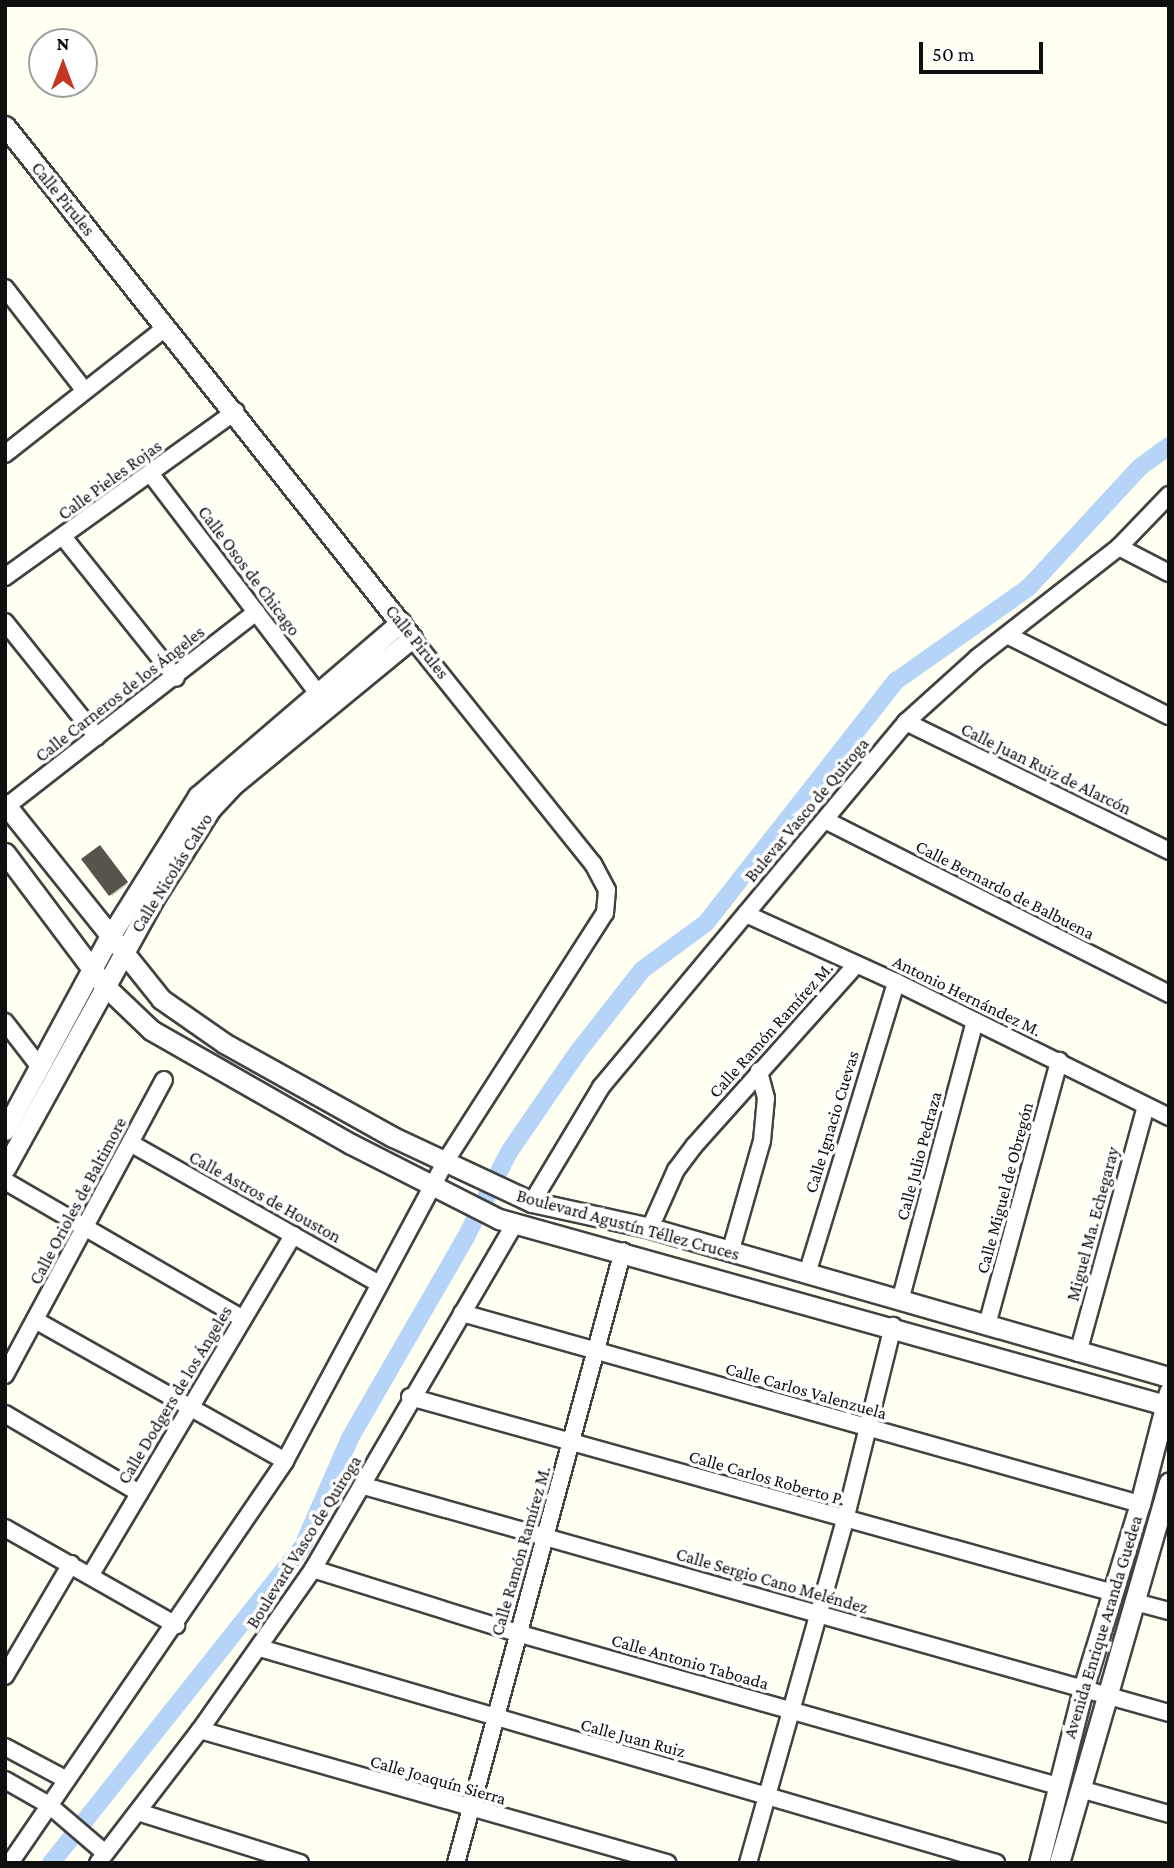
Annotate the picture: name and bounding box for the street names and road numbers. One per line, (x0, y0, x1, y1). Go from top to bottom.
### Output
street label: Calle Pirules (27, 158, 99, 240)
street label: Calle Pieles Rojas (54, 435, 166, 525)
street label: Calle Osos de Chicago (193, 502, 305, 640)
street label: Calle Pirules (381, 601, 453, 683)
street label: Calle Carneros de los Ángeles (31, 621, 209, 767)
street label: Calle Juan Ruiz de Alarcón (957, 718, 1135, 820)
street label: Bulevar Vasco de Quiroga (740, 733, 874, 887)
street label: Calle Nicolás Calvo (127, 809, 217, 937)
street label: Calle Bernardo de Balbuena (912, 835, 1098, 945)
street label: Antonio Hernández M. (889, 951, 1045, 1041)
street label: Calle Ramón Ramírez M. (704, 958, 838, 1102)
street label: Calle Ignacio Cuevas (800, 1048, 864, 1196)
street label: Calle Julio Pedraza (891, 1089, 947, 1223)
street label: Calle Miguel de Obregón (972, 1100, 1038, 1276)
street label: Calle Orioles de Baltimore (25, 1114, 131, 1288)
street label: Miguel Ma. Echegaray (1062, 1144, 1124, 1304)
street label: Calle Astros de Houston (185, 1146, 345, 1248)
street label: Boulevard Agustín Téllez Cruces (514, 1185, 742, 1265)
street label: Calle Dodgers de los Ángeles (113, 1302, 237, 1488)
street label: Calle Carlos Valenzuela (723, 1358, 889, 1424)
street label: Calle Carlos Roberto P. (686, 1445, 848, 1511)
street label: Boulevard Vasco de Quiroga (242, 1452, 366, 1632)
street label: Calle Ramón Ramírez M. (486, 1464, 556, 1638)
street label: Avenida Enrique Aranda Guedea (1059, 1513, 1147, 1741)
street label: Calle Sergio Cano Meléndez (674, 1543, 870, 1619)
street label: Calle Antonio Taboada (609, 1629, 771, 1695)
street label: Calle Juan Ruiz (578, 1714, 688, 1762)
street label: Calle Joaquín Sierra (367, 1750, 509, 1810)

